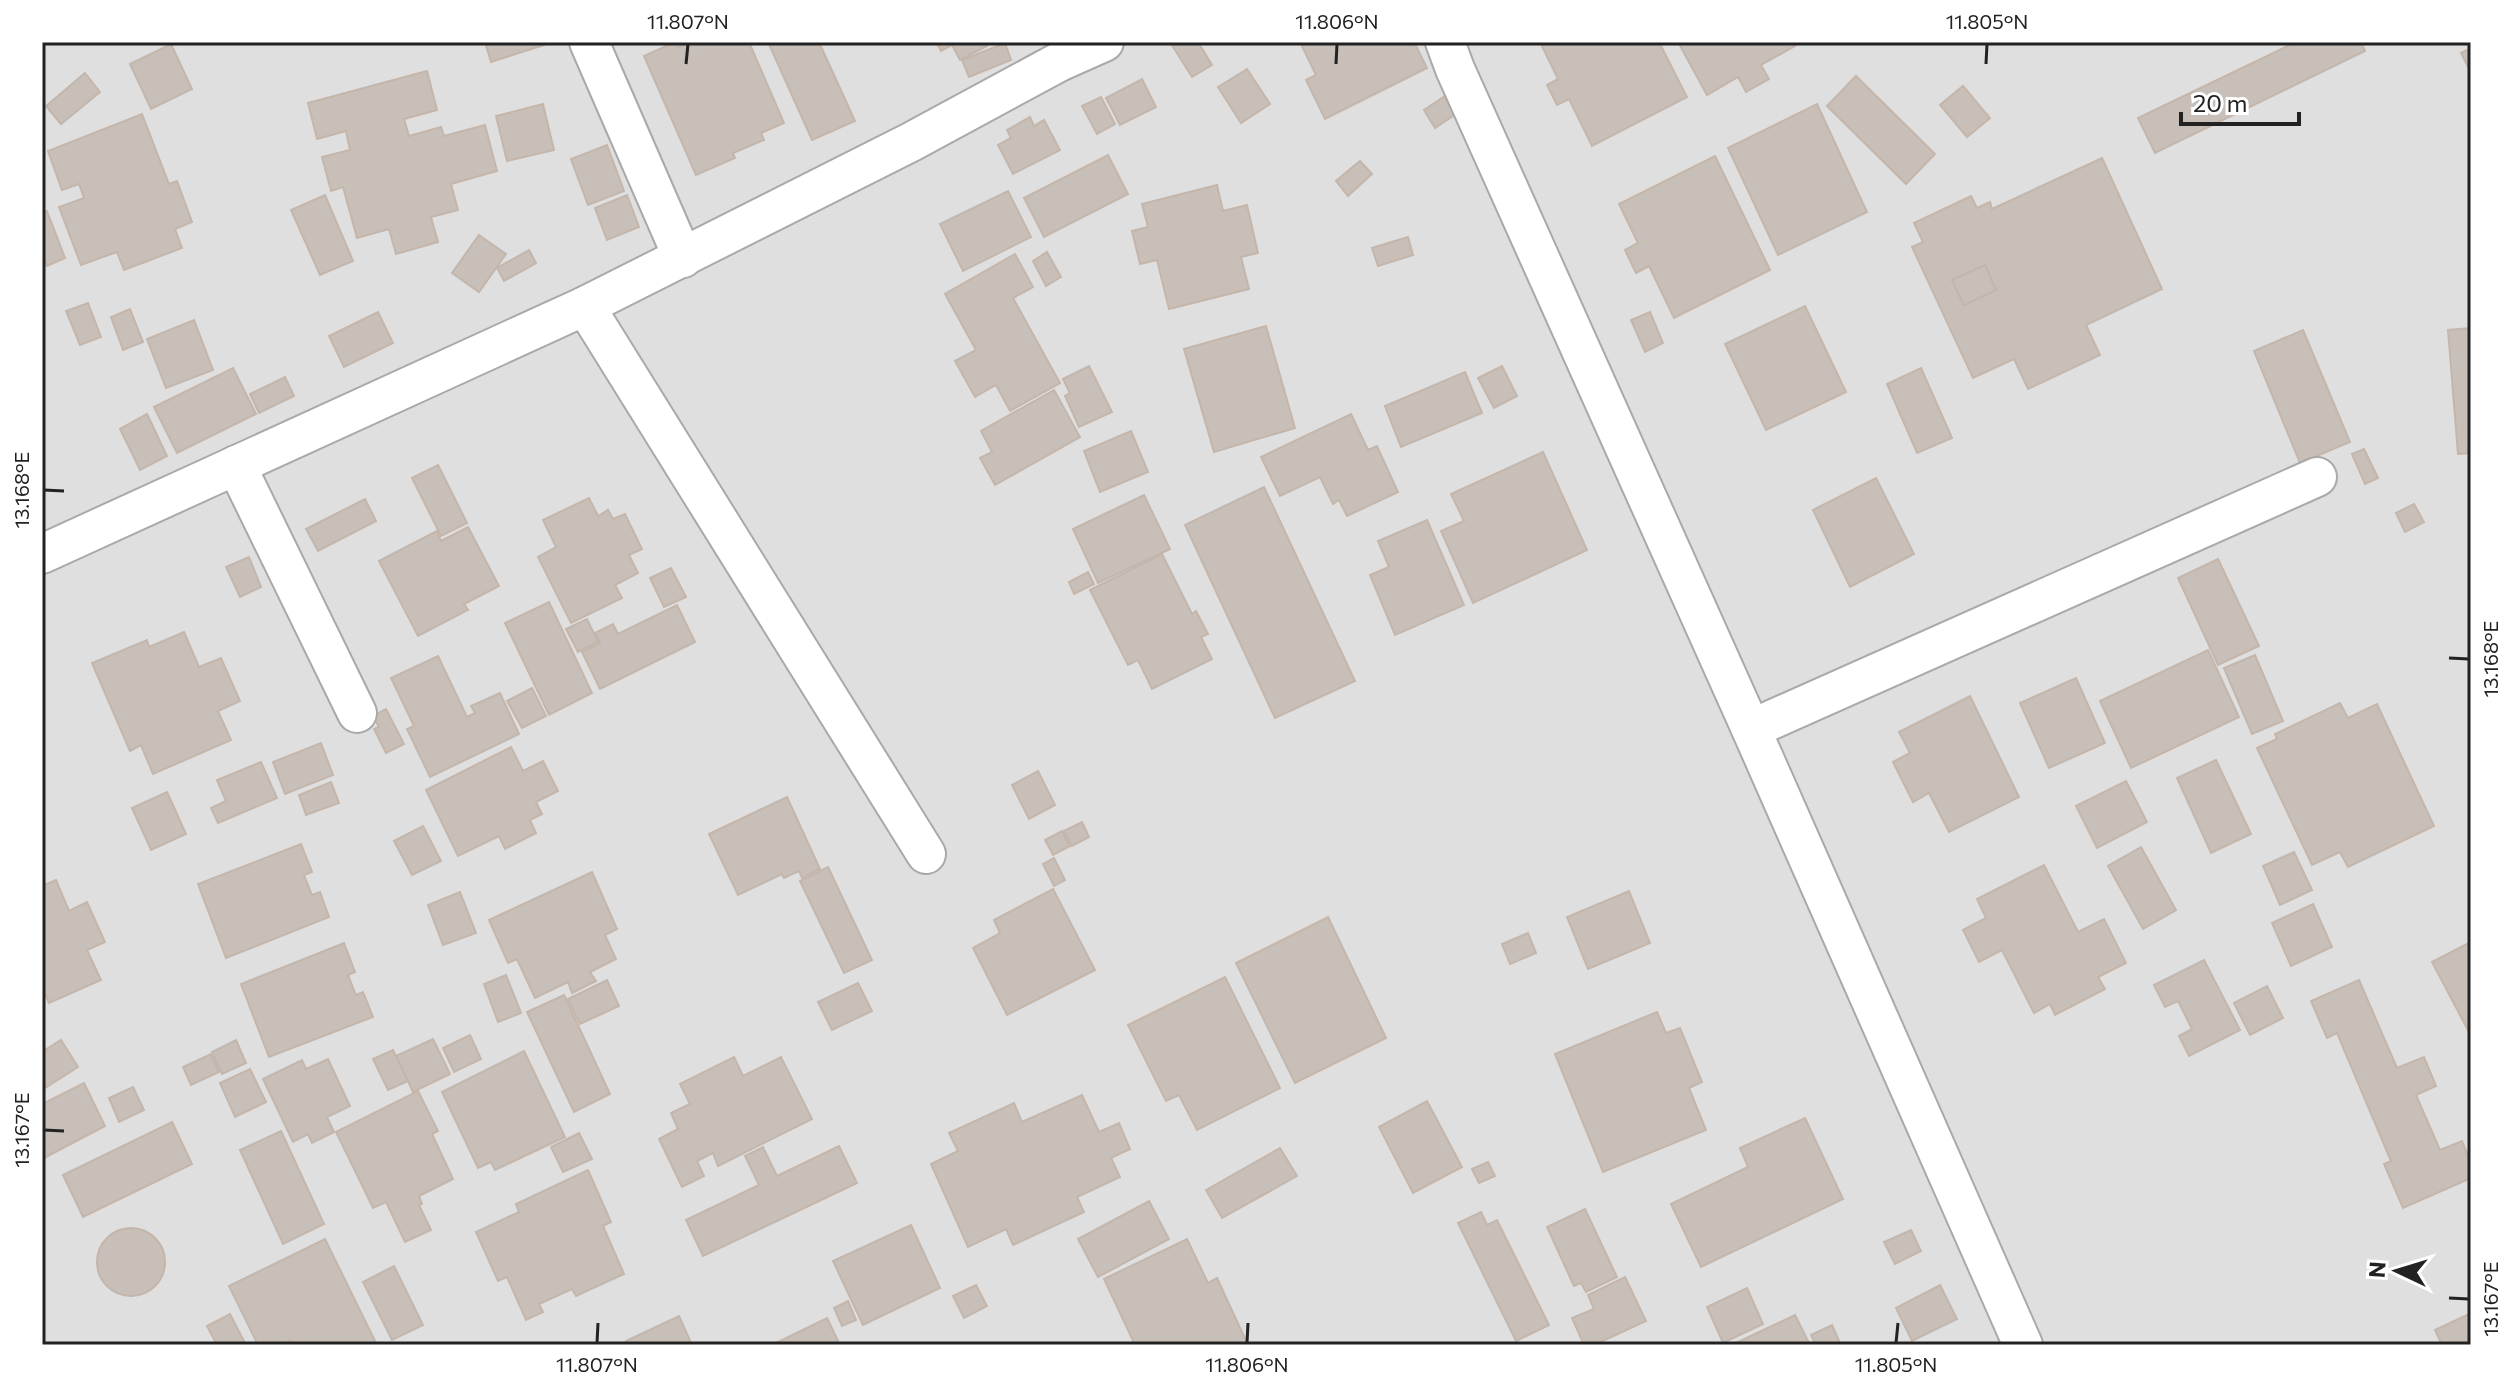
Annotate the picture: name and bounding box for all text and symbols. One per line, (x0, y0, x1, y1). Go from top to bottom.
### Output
text: 11.807°N (647, 9, 729, 33)
text: 11.806°N (1295, 9, 1379, 33)
text: 11.805°N (1946, 9, 2028, 33)
scale bar (2181, 76, 2299, 126)
text: 20 m (2193, 88, 2247, 117)
text: 13.168°E (9, 452, 33, 528)
text: 13.168°E (2478, 621, 2502, 697)
text: 13.167°E (9, 1092, 33, 1168)
north arrow (2357, 1231, 2437, 1311)
text: N (2363, 1260, 2391, 1279)
text: 13.167°E (2478, 1261, 2502, 1337)
text: 11.807°N (556, 1352, 638, 1376)
text: 11.806°N (1205, 1352, 1289, 1376)
text: 11.805°N (1855, 1352, 1937, 1376)

